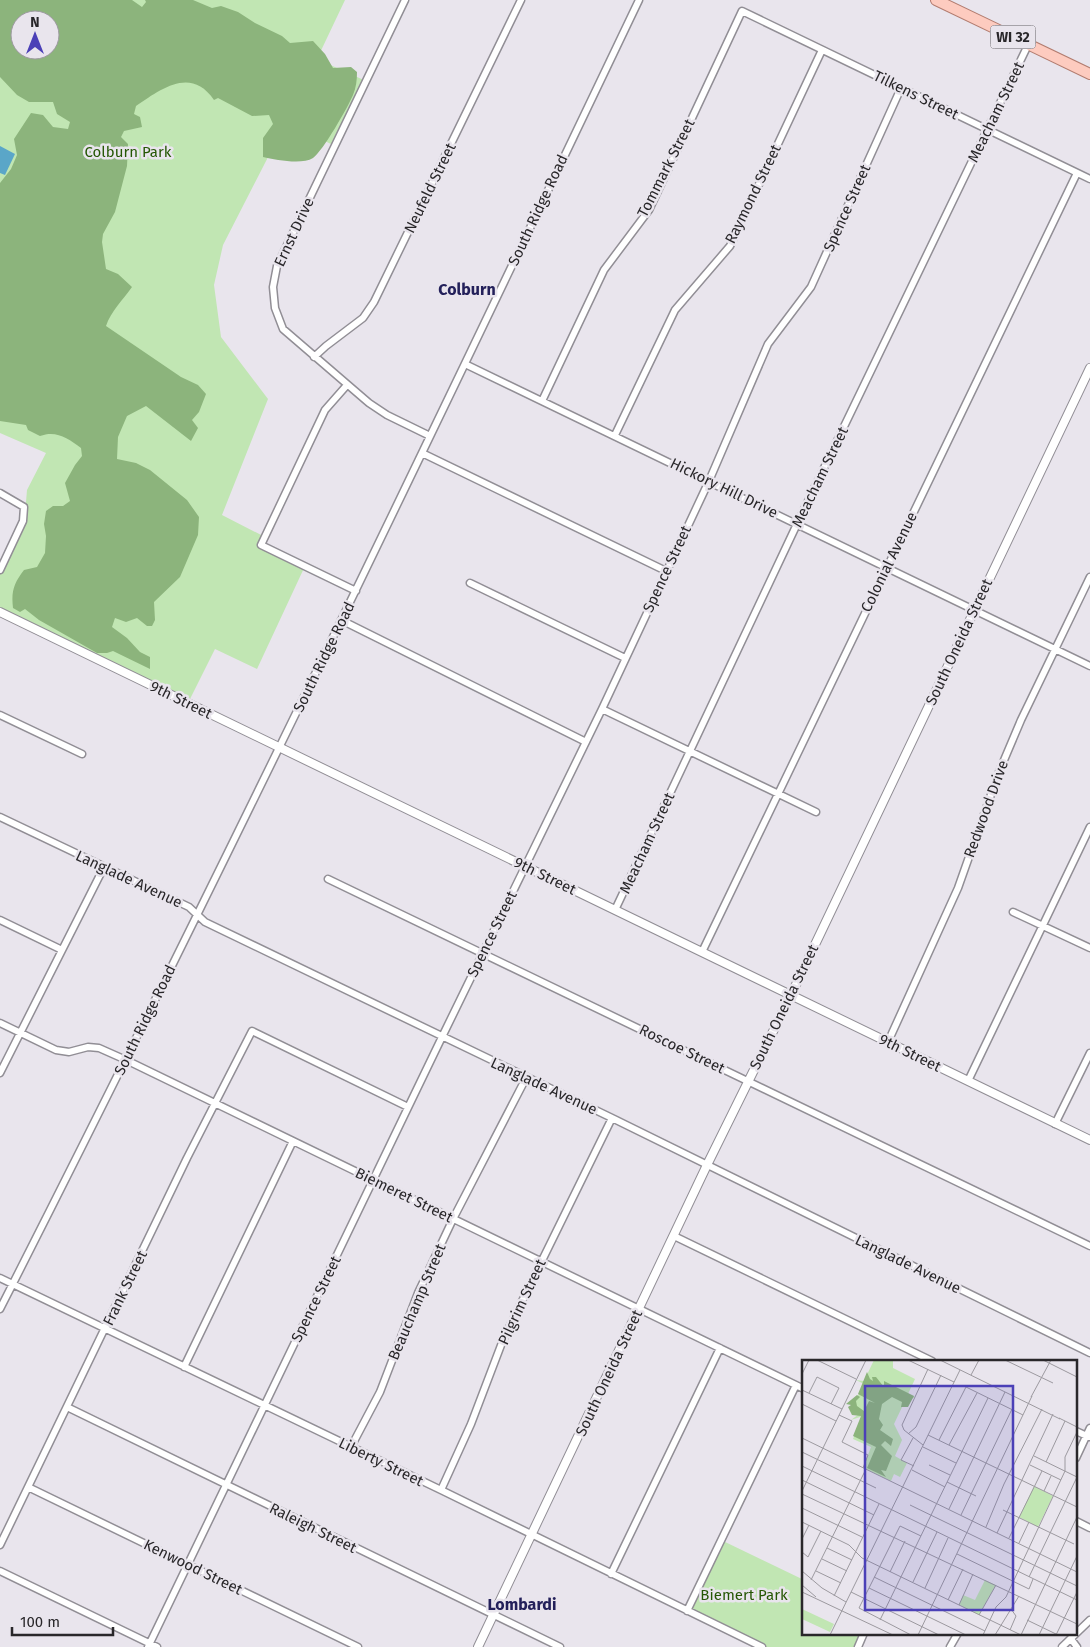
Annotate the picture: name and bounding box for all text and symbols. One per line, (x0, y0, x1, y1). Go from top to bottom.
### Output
north arrow (10, 10, 60, 60)
text: N (30, 14, 40, 31)
road number: WI 32 (990, 26, 1036, 48)
street label: Meacham Street (964, 58, 1028, 165)
street label: Tilkens Street (870, 67, 962, 124)
street label: Tommark Street (634, 115, 699, 220)
street label: Neufeld Street (400, 139, 460, 236)
street label: Raymond Street (721, 141, 785, 247)
park label: Colburn Park (85, 143, 172, 161)
street label: South Ridge Road (504, 152, 572, 268)
street label: Spence Street (820, 161, 875, 254)
street label: Ernst Drive (270, 195, 318, 269)
district label: Colburn (438, 280, 496, 299)
street label: Meacham Street (788, 423, 852, 530)
street label: Hickory Hill Drive (667, 454, 781, 522)
street label: Colonial Avenue (857, 509, 921, 615)
street label: Spence Street (639, 522, 695, 615)
street label: South Oneida Street (922, 575, 996, 708)
street label: South Ridge Road (290, 599, 358, 715)
street label: 9th Street (147, 677, 215, 723)
street label: Redwood Drive (960, 758, 1012, 860)
street label: Meacham Street (616, 789, 679, 896)
street label: Langlade Avenue (73, 846, 185, 912)
street label: 9th Street (511, 853, 579, 899)
street label: Spence Street (463, 887, 521, 980)
street label: South Oneida Street (746, 941, 822, 1073)
street label: South Ridge Road (111, 962, 179, 1078)
street label: Roscoe Street (636, 1021, 728, 1078)
street label: 9th Street (876, 1030, 944, 1076)
street label: Langlade Avenue (488, 1053, 600, 1119)
street label: Biemeret Street (352, 1164, 456, 1227)
street label: Langlade Avenue (852, 1231, 964, 1297)
street label: Beauchamp Street (384, 1241, 450, 1363)
street label: Frank Street (99, 1247, 151, 1329)
street label: Spence Street (287, 1252, 345, 1345)
street label: Pilgrim Street (494, 1256, 550, 1348)
street label: South Oneida Street (572, 1306, 646, 1439)
inset map (802, 1360, 1078, 1634)
street label: Liberty Street (336, 1434, 427, 1491)
street label: Raleigh Street (266, 1499, 360, 1557)
street label: Kenwood Street (141, 1535, 246, 1599)
park label: Biemert Park (700, 1586, 788, 1604)
district label: Lombardi (488, 1595, 556, 1614)
scale bar (12, 1604, 114, 1636)
text: 100 m (20, 1613, 60, 1631)

